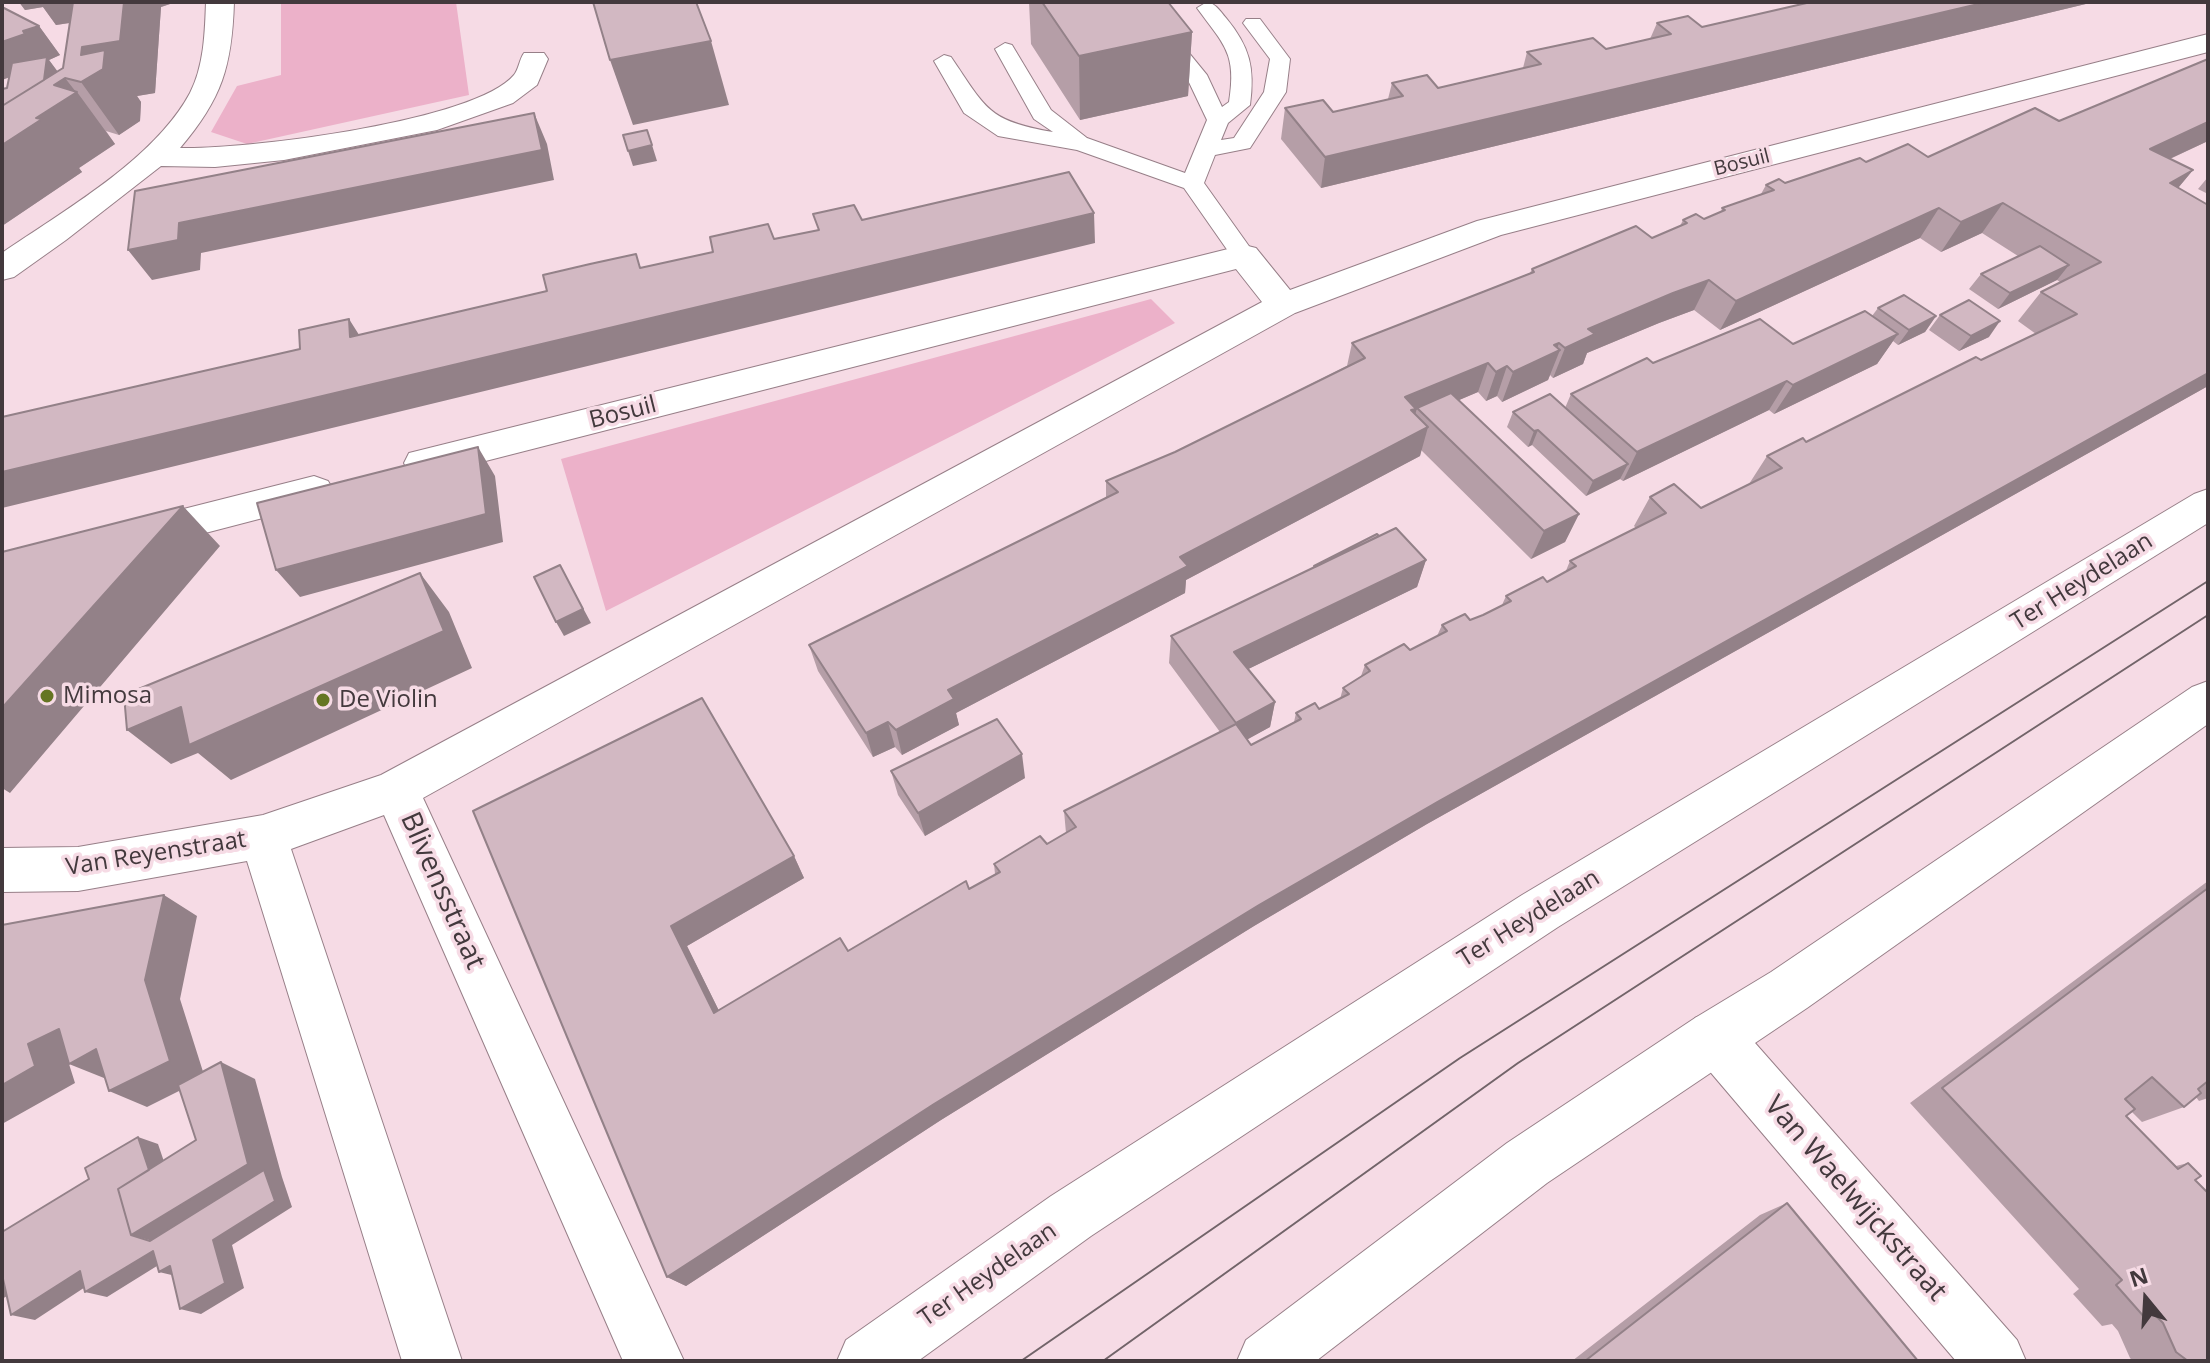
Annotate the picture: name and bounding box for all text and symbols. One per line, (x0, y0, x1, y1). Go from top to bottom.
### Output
street label: Bosuil (1712, 144, 1772, 182)
street label: Bosuil (586, 391, 660, 435)
street label: Ter Heydelaan (2006, 527, 2158, 637)
place label: Mimosa (63, 682, 152, 710)
place label: De Violin (339, 686, 438, 714)
marker: Mimosa (38, 687, 56, 705)
marker: De Violin (314, 691, 332, 709)
street label: Blivensstraat (392, 807, 492, 975)
street label: Van Reyenstraat (64, 826, 248, 882)
street label: Ter Heydelaan (1453, 864, 1605, 974)
street label: Van Waelwijckstraat (1757, 1090, 1953, 1308)
street label: Ter Heydelaan (914, 1217, 1062, 1333)
north arrow (2106, 1259, 2186, 1339)
text: N (2125, 1259, 2152, 1293)

